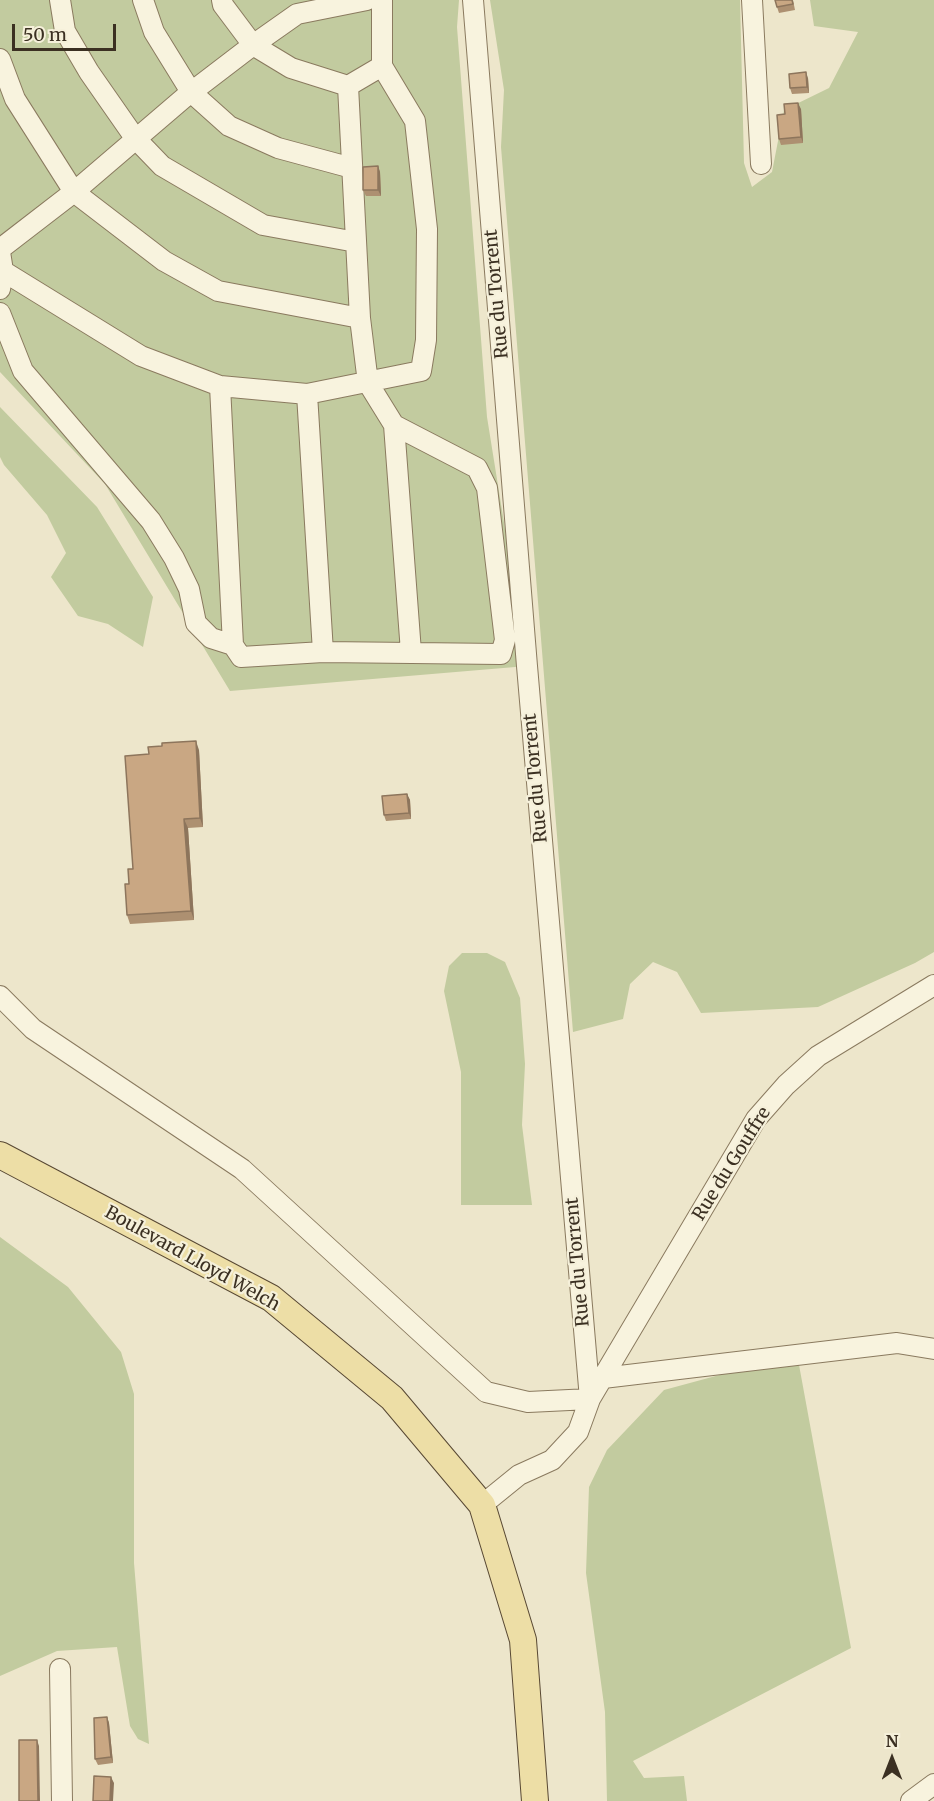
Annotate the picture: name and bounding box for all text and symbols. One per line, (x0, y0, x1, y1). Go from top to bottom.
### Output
scale bar (15, 12, 118, 50)
text: 50 m (23, 23, 67, 46)
street label: Rue du Torrent (481, 228, 513, 360)
street label: Rue du Torrent (520, 712, 552, 844)
street label: Rue du Gouffre (688, 1103, 776, 1225)
street label: Rue du Torrent (562, 1196, 594, 1328)
street label: Boulevard Lloyd Welch (101, 1202, 283, 1316)
north arrow (862, 1729, 922, 1789)
text: N (886, 1731, 898, 1751)

